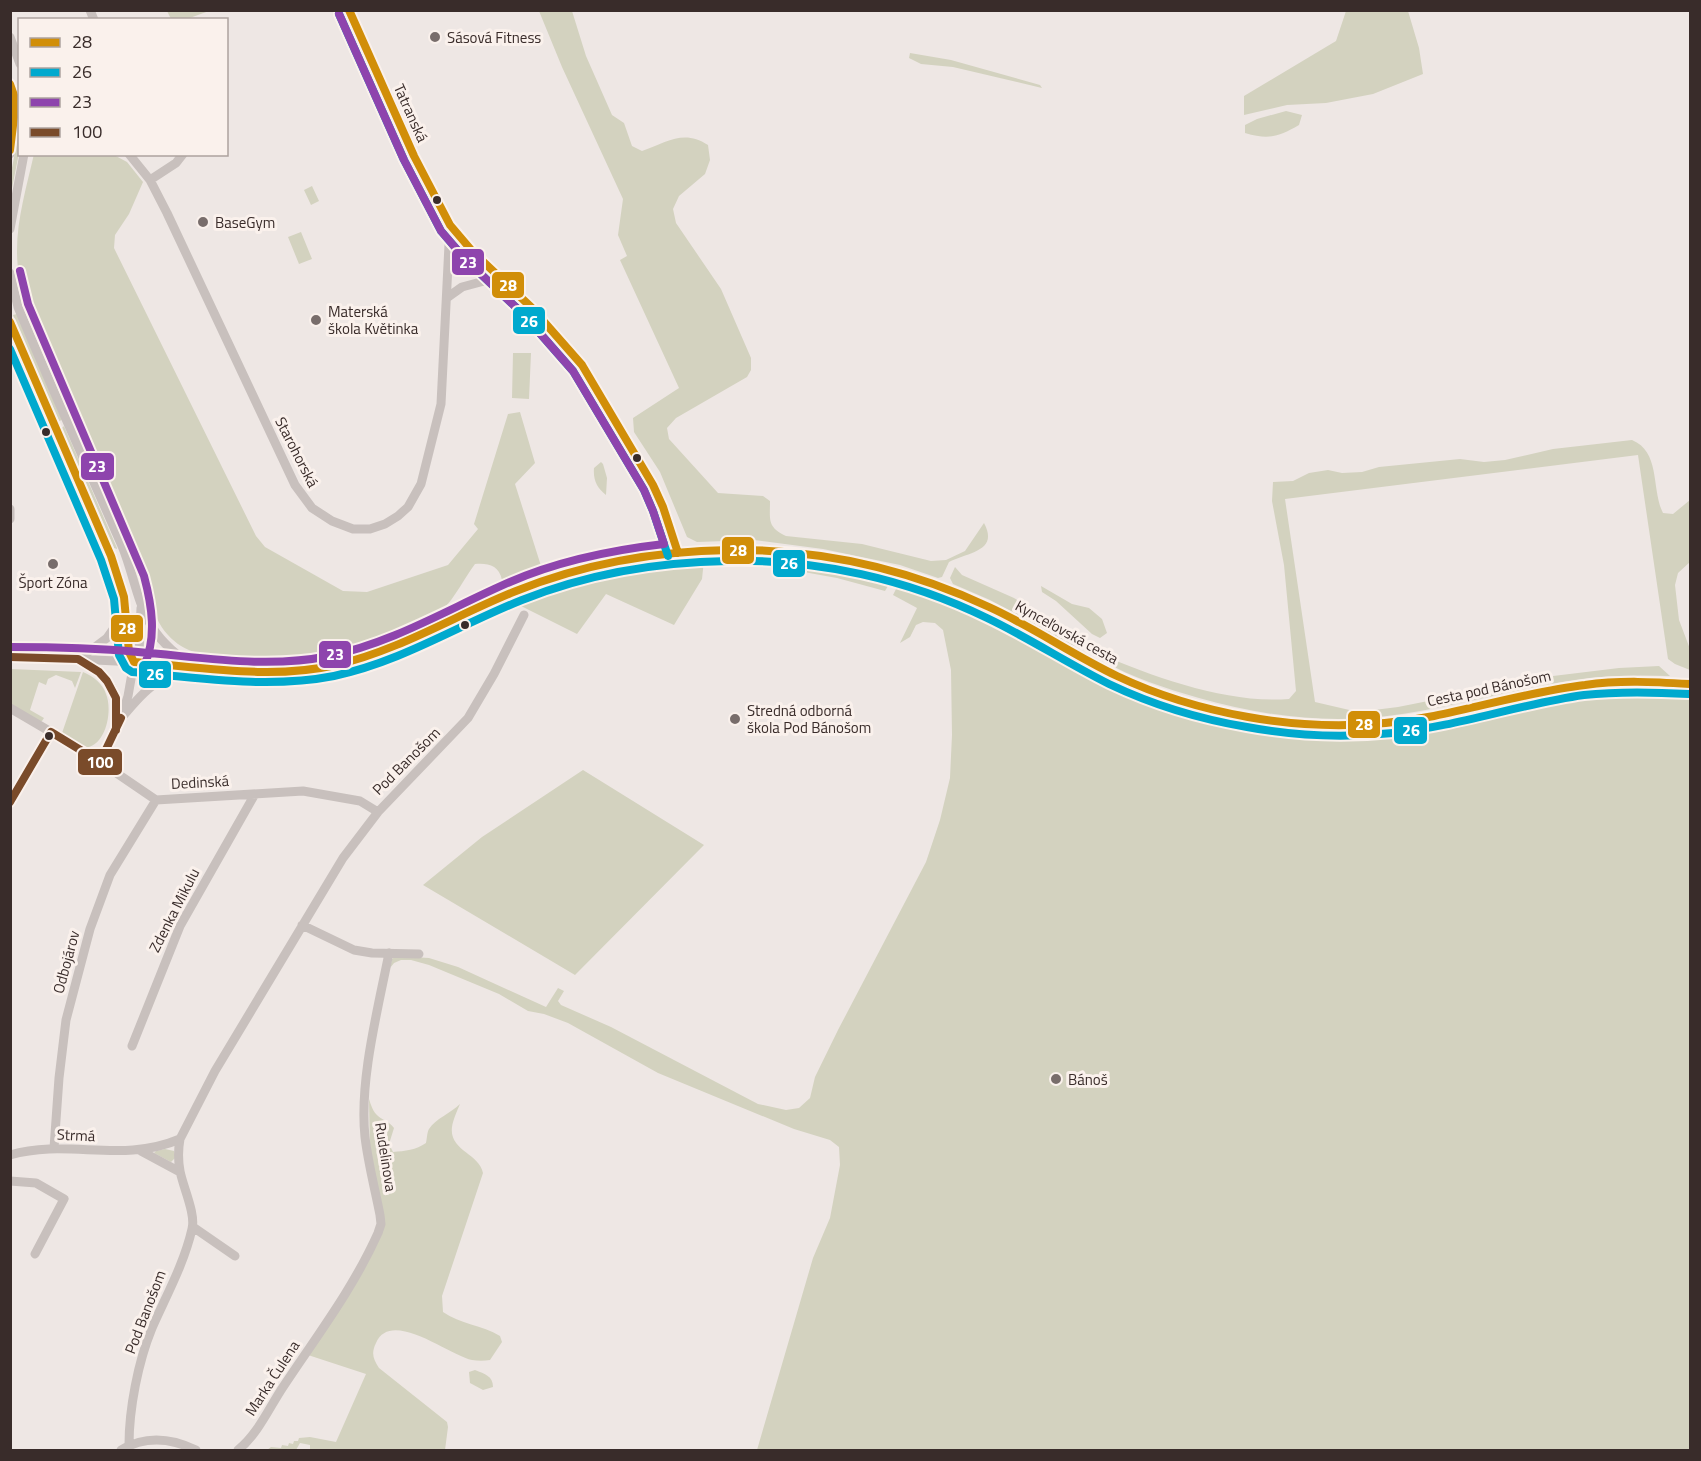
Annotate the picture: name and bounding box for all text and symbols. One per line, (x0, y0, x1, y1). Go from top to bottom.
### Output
legend (18, 18, 228, 156)
place label: Sásová Fitness (447, 26, 541, 49)
text: 28 (72, 28, 92, 55)
marker: Sásová Fitness (428, 30, 442, 44)
text: 26 (72, 58, 92, 85)
street label: Tatranská (388, 80, 434, 146)
text: 23 (72, 88, 92, 115)
text: 100 (72, 118, 102, 145)
unlabelled marker (431, 194, 443, 206)
place label: BaseGym (215, 211, 275, 234)
marker: BaseGym (196, 215, 210, 229)
line badge: 23 (451, 248, 485, 276)
text: 23 (459, 250, 477, 274)
line badge: 28 (491, 271, 525, 299)
text: 28 (499, 273, 517, 297)
place label: Materská škola Květinka (328, 300, 419, 340)
line badge: 26 (512, 306, 546, 335)
text: 26 (520, 309, 538, 333)
marker: Materská škola Květinka (309, 313, 323, 327)
street label: Starohorská (269, 413, 325, 492)
unlabelled marker (40, 426, 52, 438)
line badge: 23 (80, 452, 115, 481)
unlabelled marker (631, 452, 643, 464)
text: 23 (88, 454, 106, 478)
line badge: 28 (721, 536, 755, 565)
text: 28 (729, 538, 747, 562)
line badge: 26 (772, 549, 806, 578)
text: 26 (780, 551, 798, 575)
marker: Šport Zóna (46, 557, 60, 571)
place label: Šport Zóna (18, 571, 88, 594)
street label: Kynceľovská cesta (1011, 594, 1123, 670)
line badge: 28 (110, 614, 144, 643)
text: 28 (118, 616, 136, 640)
unlabelled marker (459, 619, 471, 631)
line badge: 23 (318, 640, 352, 669)
text: 23 (326, 642, 344, 666)
line badge: 26 (138, 660, 172, 689)
text: 26 (146, 662, 164, 686)
street label: Cesta pod Bánošom (1425, 664, 1553, 712)
place label: Stredná odborná škola Pod Bánošom (747, 699, 871, 739)
line badge: 28 (1347, 710, 1381, 739)
marker: Stredná odborná škola Pod Bánošom (728, 712, 742, 726)
text: 28 (1355, 712, 1373, 736)
line badge: 26 (1393, 716, 1428, 745)
text: 26 (1402, 718, 1420, 742)
street label: Pod Banošom (367, 722, 445, 800)
unlabelled marker (43, 730, 55, 742)
line badge: 100 (77, 748, 123, 776)
text: 100 (87, 750, 113, 774)
street label: Dedinská (170, 769, 230, 795)
street label: Zdenka Mikulu (143, 864, 205, 956)
street label: Odbojárov (47, 928, 85, 996)
place label: Bánoš (1068, 1068, 1108, 1091)
marker: Bánoš (1049, 1072, 1063, 1086)
street label: Rudelinova (369, 1121, 403, 1194)
street label: Strmá (56, 1123, 96, 1148)
street label: Pod Banošom (118, 1267, 172, 1357)
street label: Marka Čulena (239, 1335, 305, 1420)

